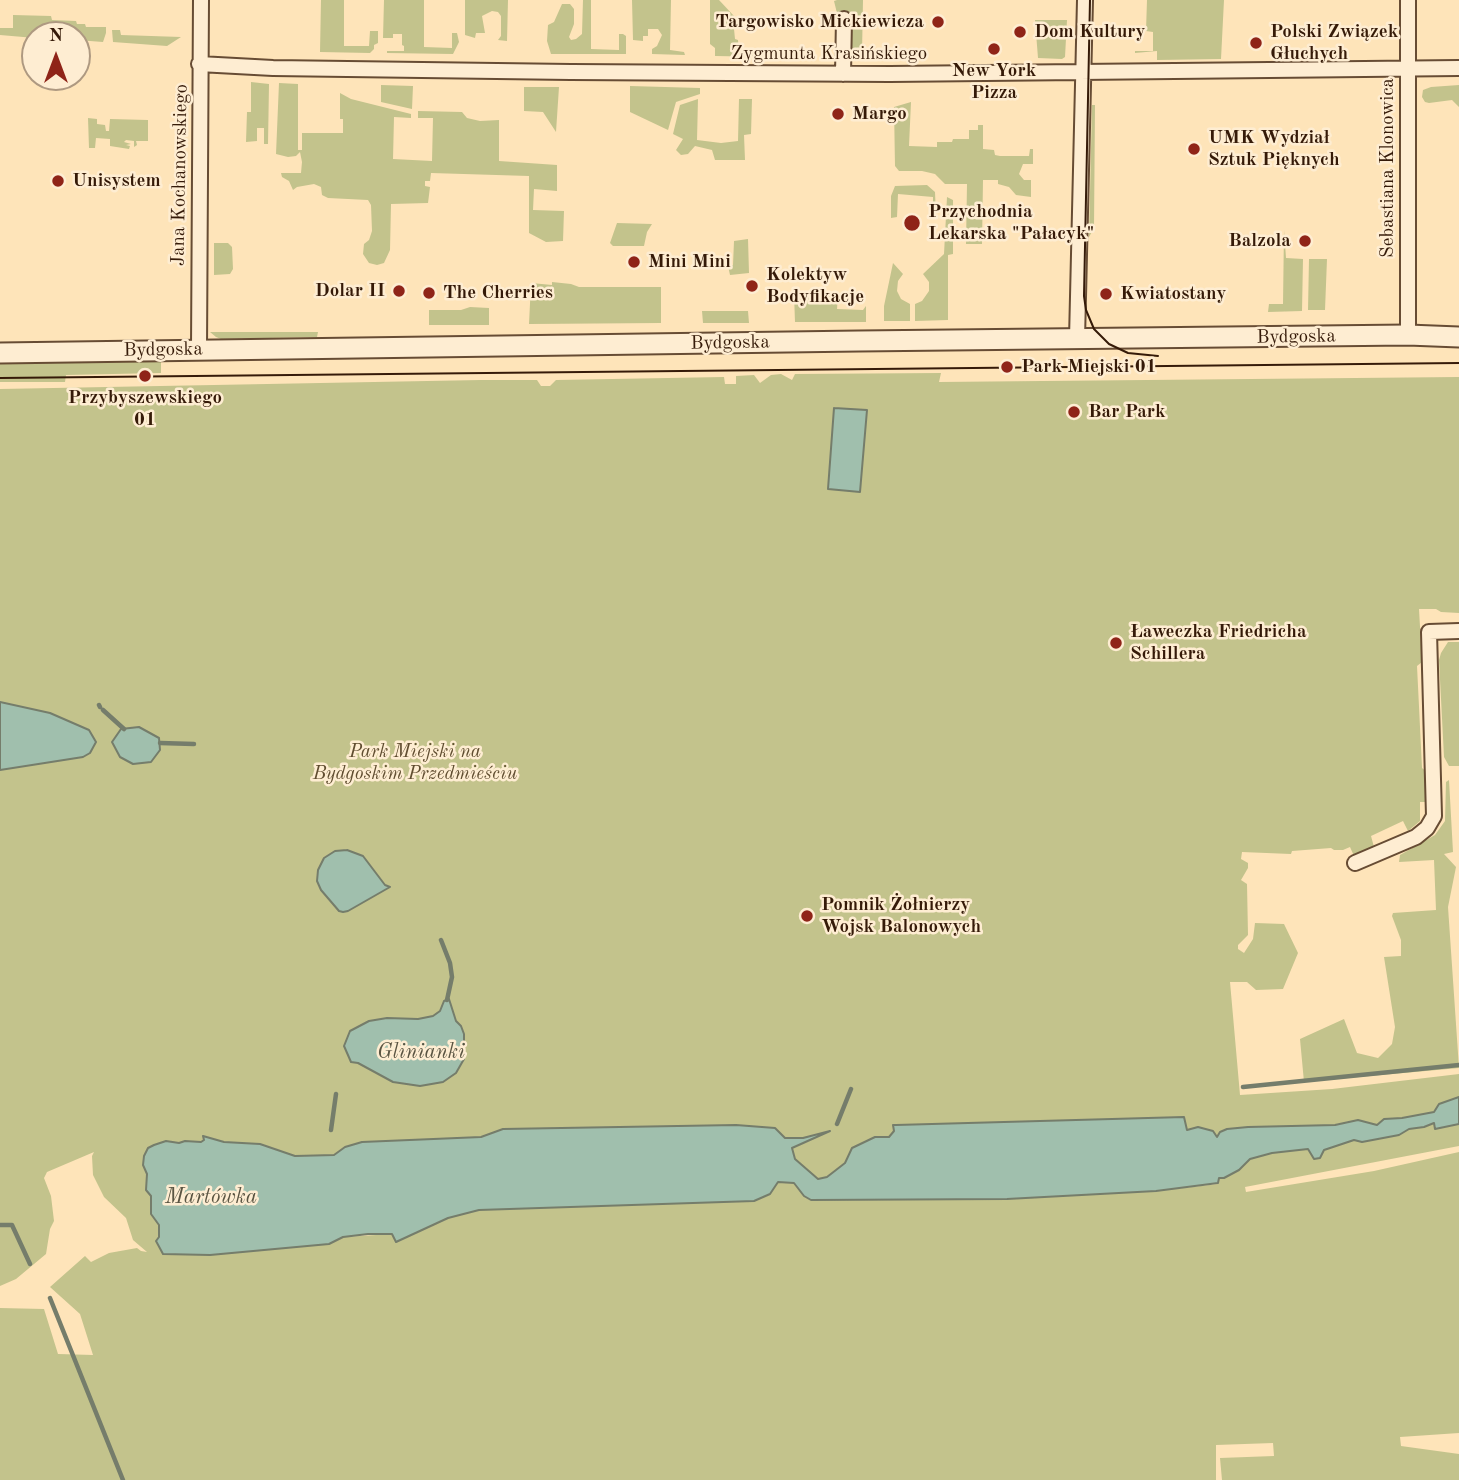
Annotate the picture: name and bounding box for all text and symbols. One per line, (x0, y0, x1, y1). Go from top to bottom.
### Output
place label: Targowisko Mickiewicza (715, 11, 924, 33)
marker: Targowisko Mickiewicza (930, 14, 946, 30)
north arrow (21, 21, 91, 91)
place label: Dom Kultury (1034, 21, 1146, 43)
place label: Polski Związek Głuchych (1270, 21, 1398, 65)
marker: Dom Kultury (1012, 24, 1028, 40)
text: N (49, 27, 63, 46)
marker: Polski Związek Głuchych (1248, 35, 1264, 51)
marker: New York Pizza (986, 41, 1002, 57)
street label: Zygmunta Krasińskiego (731, 43, 927, 65)
place label: New York Pizza (952, 60, 1036, 104)
street label: Sebastiana Klonowica (1377, 78, 1399, 258)
street label: Jana Kochanowskiego (167, 84, 193, 266)
place label: Margo (852, 103, 907, 125)
marker: Margo (830, 106, 846, 122)
place label: UMK Wydział Sztuk Pięknych (1208, 127, 1340, 171)
marker: UMK Wydział Sztuk Pięknych (1186, 141, 1202, 157)
place label: Unisystem (72, 170, 161, 192)
marker: Unisystem (50, 173, 66, 189)
place label: Przychodnia Lekarska "Pałacyk" (928, 201, 1094, 245)
marker: Przychodnia Lekarska "Pałacyk" (902, 213, 922, 233)
place label: Balzola (1228, 230, 1291, 252)
marker: Balzola (1297, 233, 1313, 249)
place label: Mini Mini (648, 251, 731, 273)
marker: Mini Mini (626, 254, 642, 270)
place label: Kolektyw Bodyfikacje (766, 264, 864, 308)
marker: Kolektyw Bodyfikacje (744, 278, 760, 294)
place label: Dolar II (315, 280, 385, 302)
place label: The Cherries (443, 282, 553, 304)
marker: Dolar II (391, 283, 407, 299)
place label: Kwiatostany (1120, 283, 1226, 305)
marker: The Cherries (421, 285, 437, 301)
marker: Kwiatostany (1098, 286, 1114, 302)
street label: Bydgoska (1256, 325, 1336, 349)
street label: Bydgoska (690, 331, 770, 355)
street label: Bydgoska (123, 338, 203, 362)
place label: Park Miejski 01 (1021, 356, 1157, 378)
marker: Park Miejski 01 (999, 359, 1015, 375)
marker: Przybyszewskiego 01 (137, 368, 153, 384)
place label: Przybyszewskiego 01 (68, 387, 222, 431)
place label: Bar Park (1088, 401, 1166, 423)
marker: Bar Park (1066, 404, 1082, 420)
place label: Ławeczka Friedricha Schillera (1130, 621, 1307, 665)
marker: Ławeczka Friedricha Schillera (1108, 635, 1124, 651)
park label: Park Miejski na Bydgoskim Przedmieściu (313, 741, 517, 785)
place label: Pomnik Żołnierzy Wojsk Balonowych (821, 894, 981, 938)
marker: Pomnik Żołnierzy Wojsk Balonowych (799, 908, 815, 924)
water label: Glinianki (377, 1039, 465, 1065)
water label: Martówka (165, 1184, 257, 1210)

